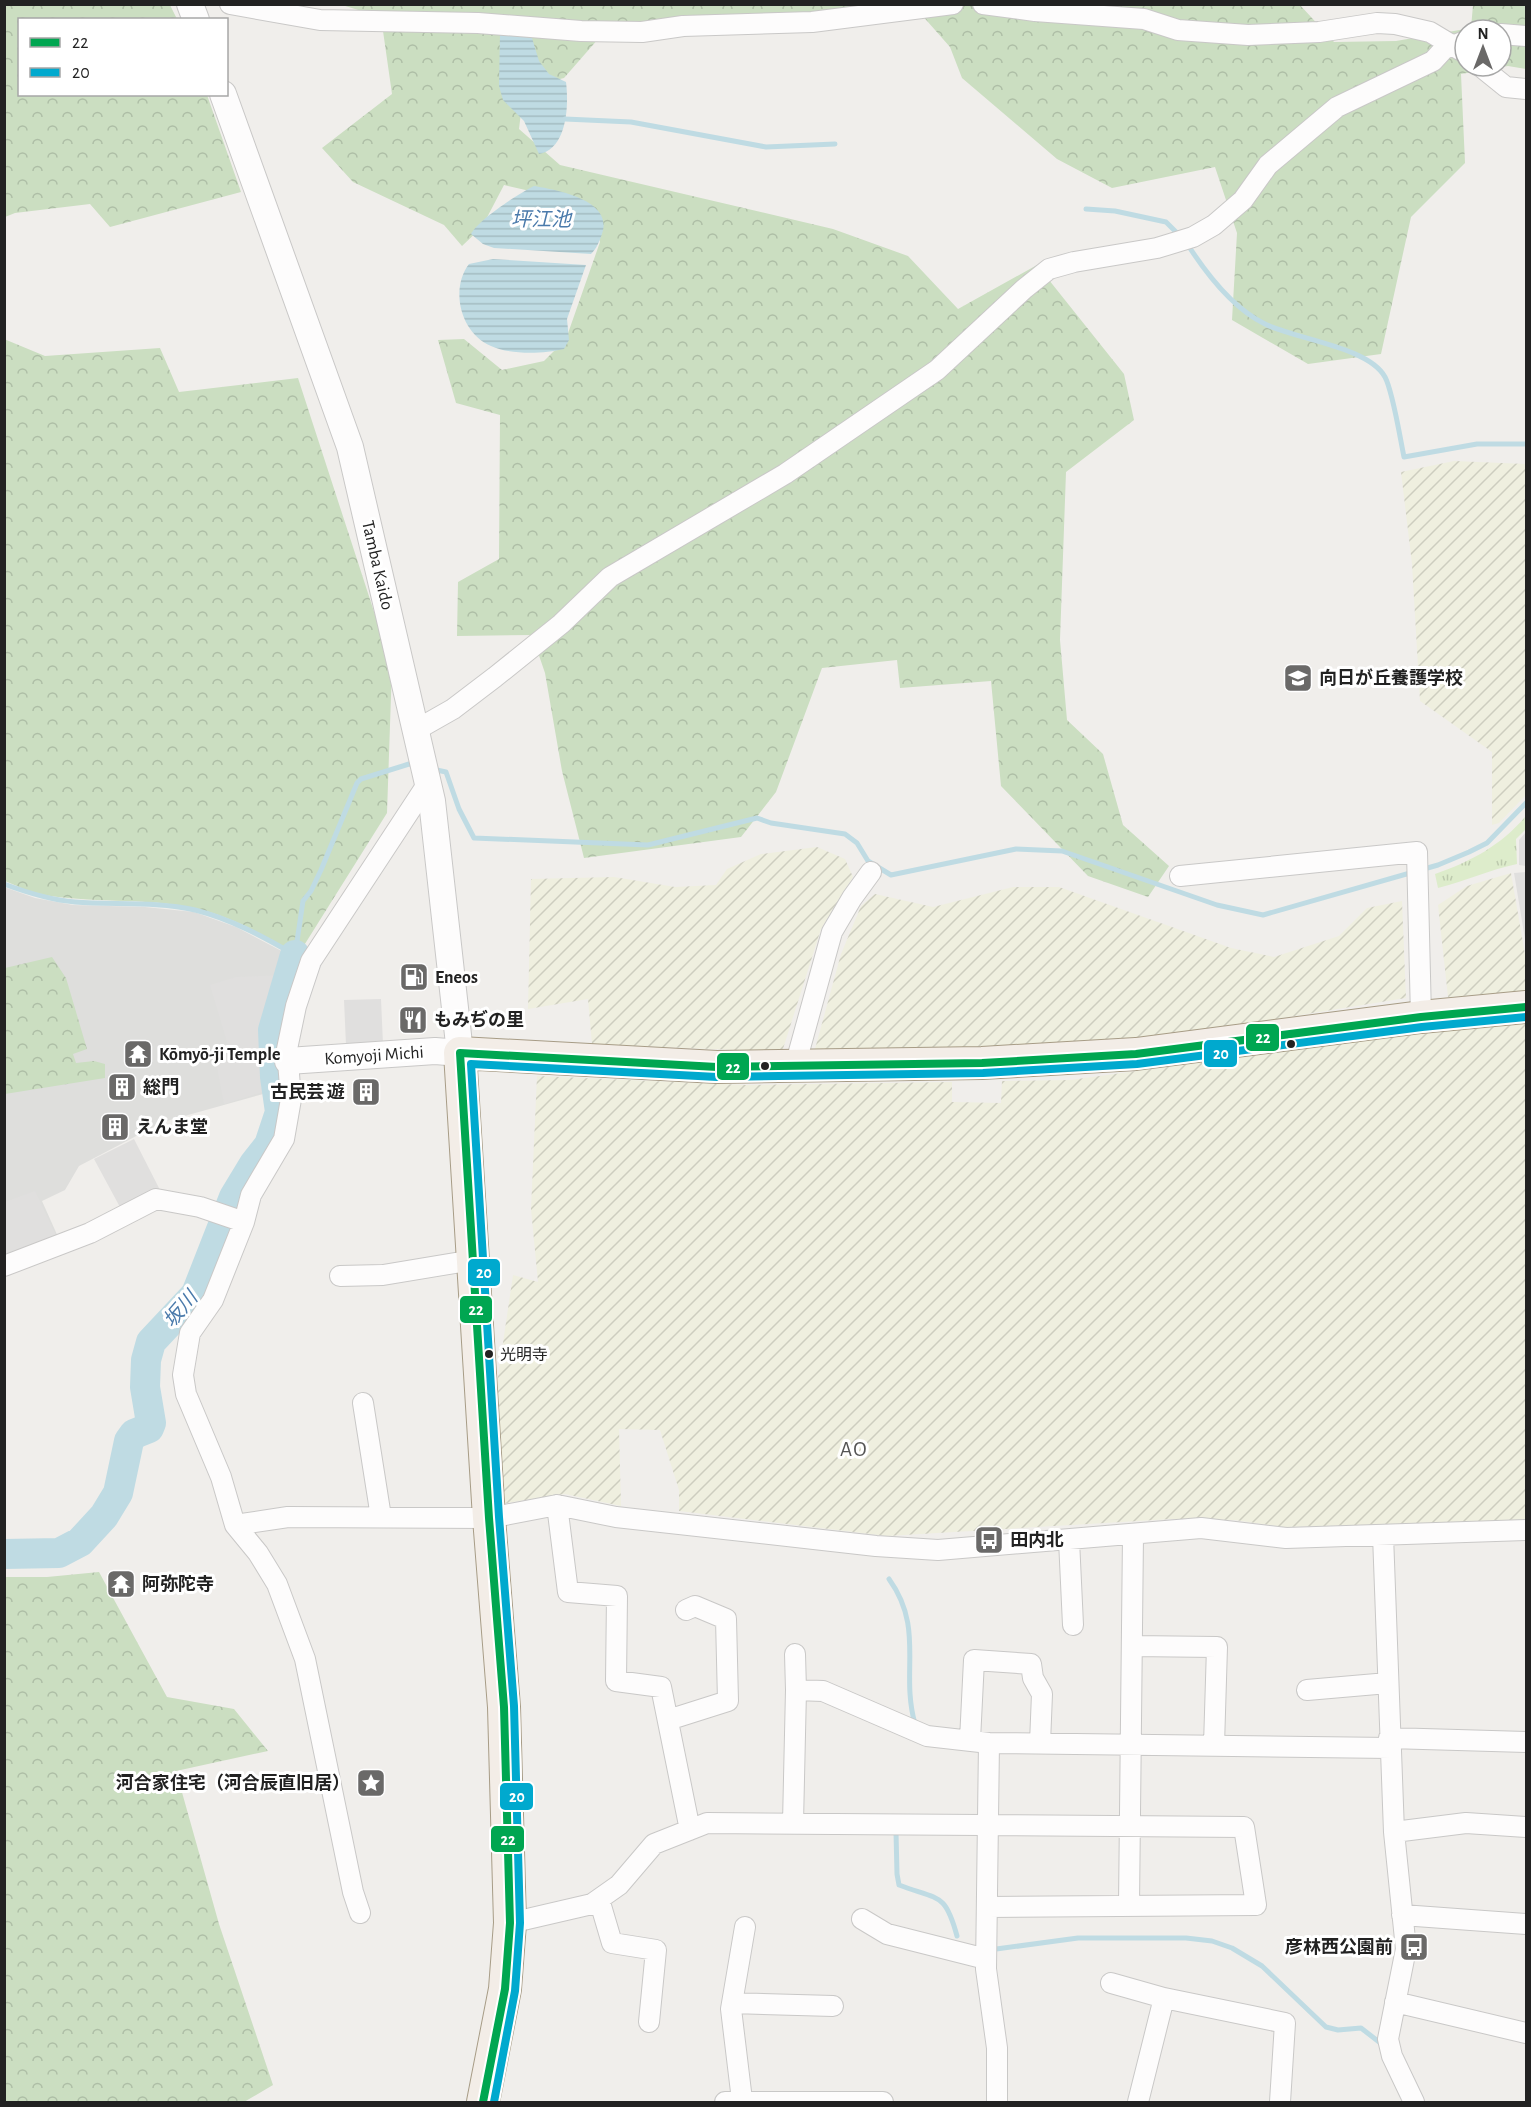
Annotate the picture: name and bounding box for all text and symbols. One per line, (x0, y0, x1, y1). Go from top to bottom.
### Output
legend (18, 18, 228, 96)
north arrow (1453, 18, 1513, 78)
text: N (1477, 26, 1489, 42)
text: 22 (72, 34, 88, 52)
text: 20 (72, 64, 90, 82)
water label: 坪江池 (511, 209, 573, 230)
street label: Tamba Kaido (358, 519, 396, 612)
school or university icon: 向日が丘養護学校 (1282, 662, 1314, 694)
place label: 向日が丘養護学校 (1319, 668, 1463, 688)
fuel station icon: Eneos (398, 961, 430, 993)
place label: Eneos (435, 969, 478, 987)
restaurant icon: もみぢの里 (397, 1004, 429, 1036)
place label: もみぢの里 (434, 1009, 524, 1030)
line badge: 22 (1245, 1023, 1280, 1052)
text: 22 (1255, 1030, 1271, 1046)
temple icon: Kōmyō-ji Temple (122, 1038, 154, 1070)
unlabelled marker (1285, 1038, 1297, 1050)
line badge: 20 (1203, 1039, 1238, 1068)
street label: Komyoji Michi (324, 1044, 424, 1068)
place label: Kōmyō-ji Temple (159, 1046, 280, 1064)
text: 20 (1213, 1046, 1229, 1062)
line badge: 22 (716, 1052, 750, 1081)
text: 22 (725, 1060, 741, 1076)
unlabelled marker (759, 1060, 771, 1072)
building icon: 総門 (106, 1071, 138, 1103)
building icon: 古民芸 遊 (350, 1076, 382, 1108)
place label: 総門 (143, 1078, 179, 1097)
place label: 古民芸 遊 (270, 1082, 345, 1102)
building icon: えんま堂 (99, 1111, 131, 1143)
place label: えんま堂 (136, 1117, 208, 1137)
line badge: 20 (467, 1258, 501, 1287)
text: 20 (476, 1265, 492, 1281)
water label: 坂川 (159, 1286, 203, 1331)
line badge: 22 (459, 1295, 493, 1324)
text: 22 (468, 1302, 484, 1318)
place label: 光明寺 (500, 1347, 548, 1363)
marker: 光明寺 (483, 1348, 495, 1360)
district label: AO (840, 1439, 868, 1460)
bus stop icon: 田内北 (973, 1524, 1005, 1556)
place label: 田内北 (1010, 1531, 1064, 1550)
temple icon: 阿弥陀寺 (105, 1568, 137, 1600)
place label: 阿弥陀寺 (142, 1574, 214, 1594)
place icon: 河合家住宅（河合辰直旧居） (355, 1767, 387, 1799)
place label: 河合家住宅（河合辰直旧居） (116, 1773, 350, 1793)
line badge: 20 (499, 1782, 534, 1811)
text: 20 (509, 1789, 525, 1805)
line badge: 22 (490, 1825, 525, 1853)
text: 22 (500, 1832, 516, 1848)
bus stop icon: 彦林西公園前 (1398, 1931, 1430, 1963)
place label: 彦林西公園前 (1285, 1937, 1393, 1957)

